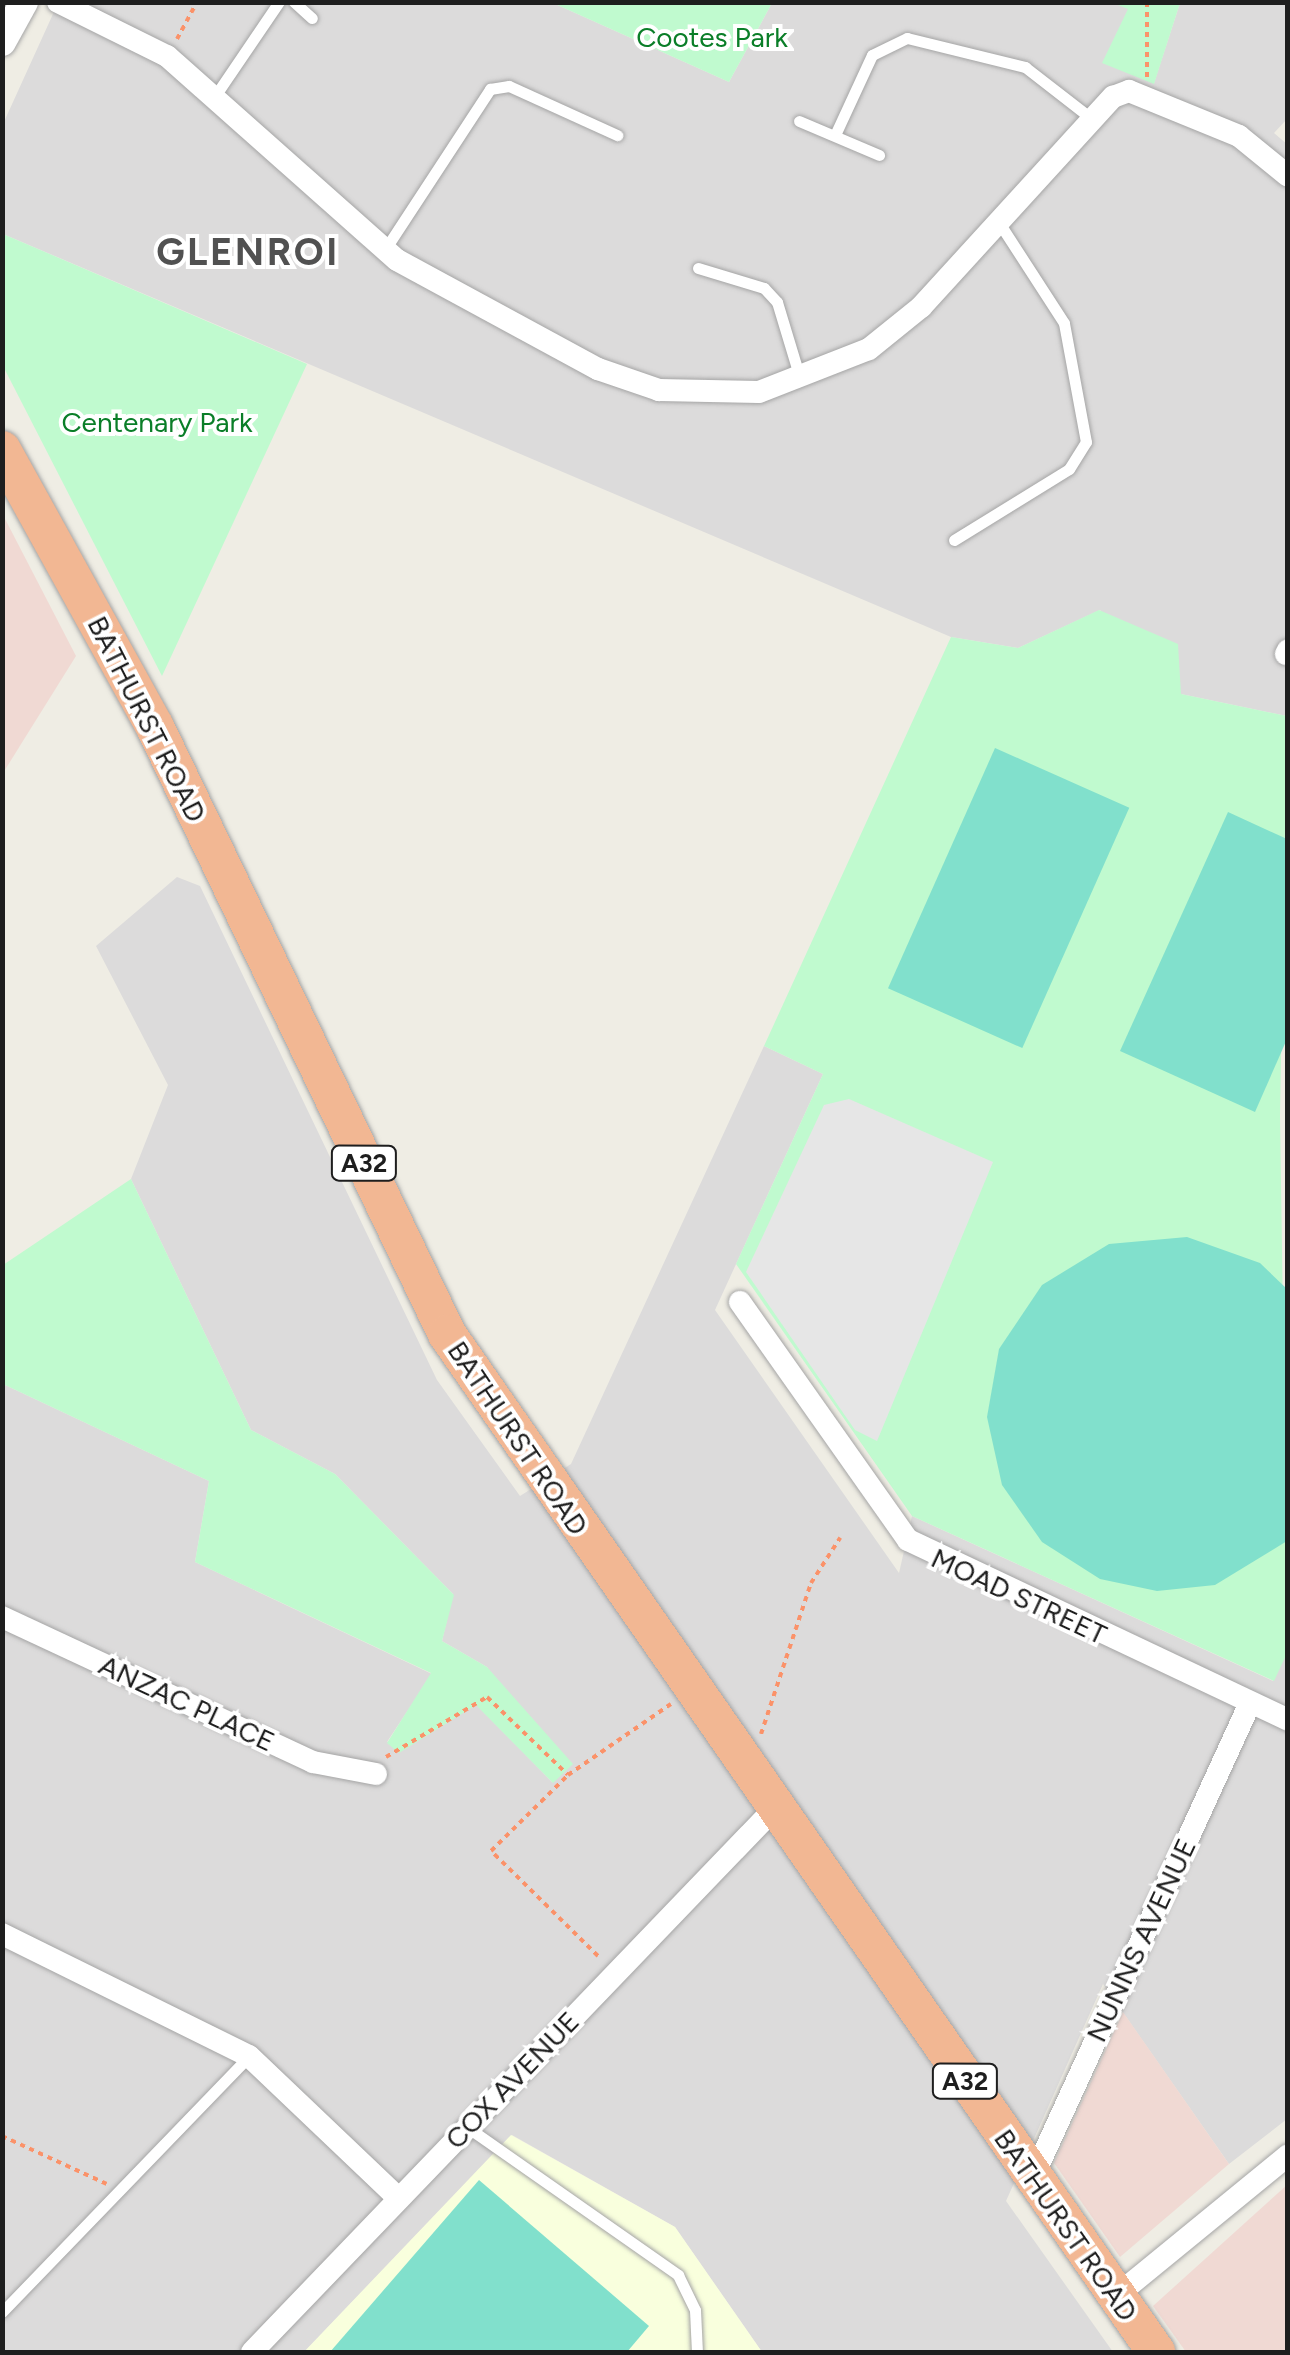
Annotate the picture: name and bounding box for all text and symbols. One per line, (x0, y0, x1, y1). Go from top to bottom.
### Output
park label: Cootes Park (636, 20, 788, 54)
district label: GLENROI (156, 230, 340, 276)
park label: Centenary Park (61, 405, 253, 439)
street label: BATHURST ROAD (81, 610, 213, 828)
road number: A32 (329, 1143, 399, 1183)
street label: BATHURST ROAD (441, 1335, 595, 1541)
street label: MOAD STREET (926, 1541, 1112, 1651)
street label: ANZAC PLACE (94, 1648, 280, 1758)
street label: NUNNS AVENUE (1079, 1833, 1203, 2047)
street label: COX AVENUE (438, 2004, 586, 2156)
road number: A32 (930, 2061, 1000, 2101)
street label: BATHURST ROAD (987, 2123, 1145, 2327)

